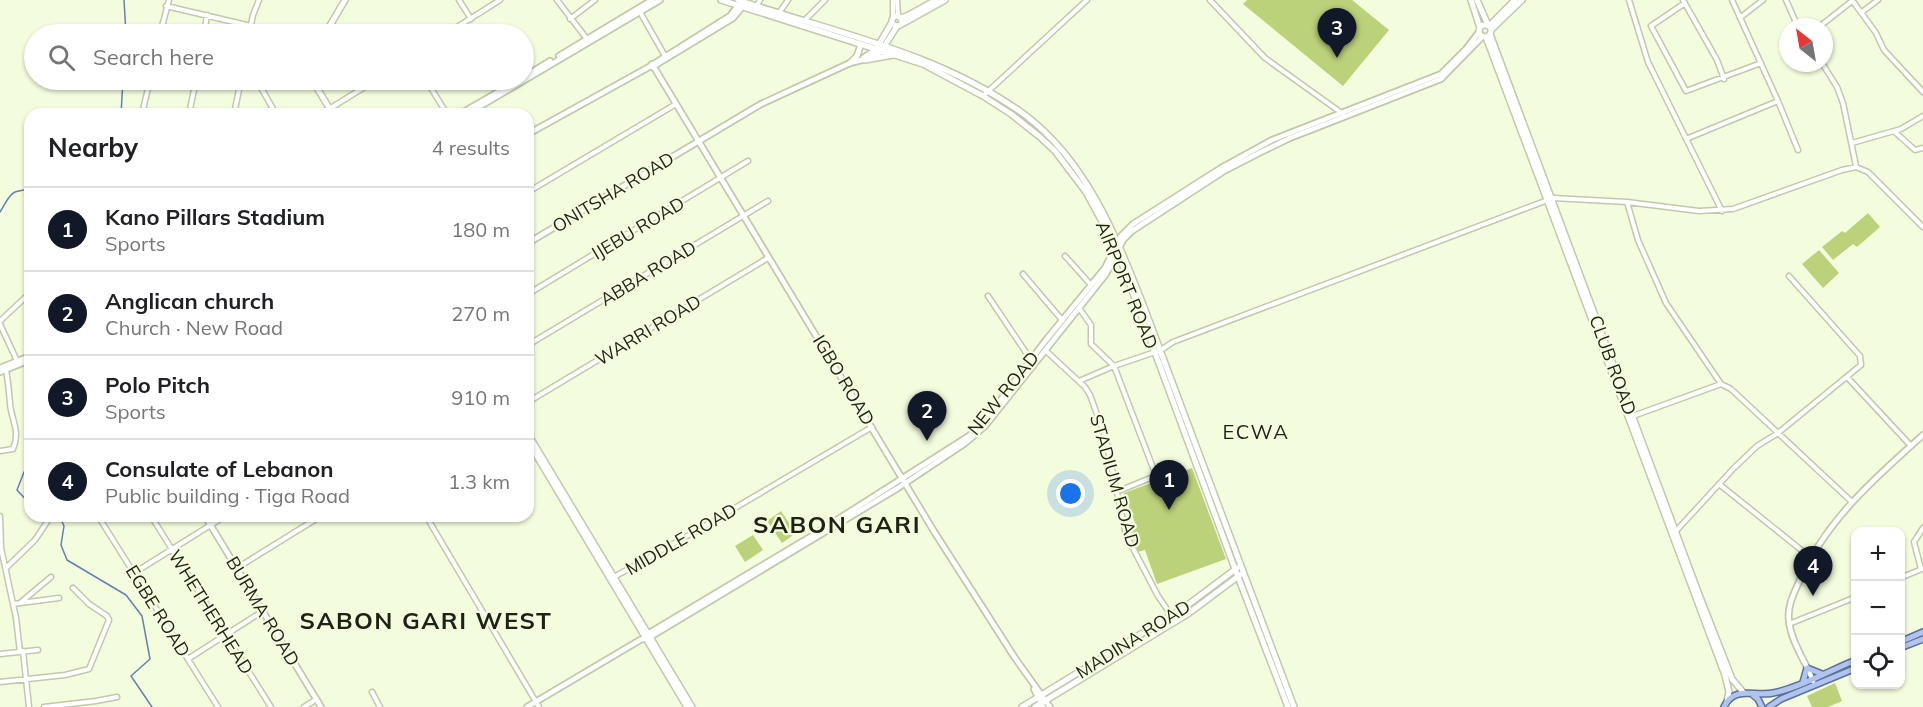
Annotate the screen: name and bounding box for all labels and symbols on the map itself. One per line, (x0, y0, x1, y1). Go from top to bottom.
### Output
pin: 3 (1318, 8, 1356, 58)
north arrow (1779, 18, 1833, 72)
street label: ONITSHA ROAD (548, 147, 678, 237)
street label: IJEBU ROAD (588, 191, 688, 265)
street label: AIRPORT ROAD (1091, 218, 1163, 352)
street label: ABBA ROAD (596, 235, 700, 311)
street label: WARRI ROAD (591, 289, 705, 371)
street label: CLUB ROAD (1584, 312, 1642, 418)
street label: IGBO ROAD (808, 331, 880, 429)
street label: NEW ROAD (962, 346, 1044, 440)
pin: 2 (908, 392, 946, 441)
street label: STADIUM ROAD (1085, 412, 1145, 550)
district label: ECWA (1223, 419, 1289, 444)
pin: 1 (1150, 460, 1188, 510)
your location (1056, 479, 1085, 508)
street label: MIDDLE ROAD (621, 498, 741, 580)
district label: SABON GARI (753, 509, 921, 539)
street label: WHETHERHEAD (163, 545, 259, 679)
pin: 4 (1794, 546, 1832, 596)
street label: BURMA ROAD (221, 552, 305, 670)
street label: EGBE ROAD (121, 561, 195, 661)
street label: MADINA ROAD (1071, 595, 1195, 683)
district label: SABON GARI WEST (300, 605, 552, 635)

